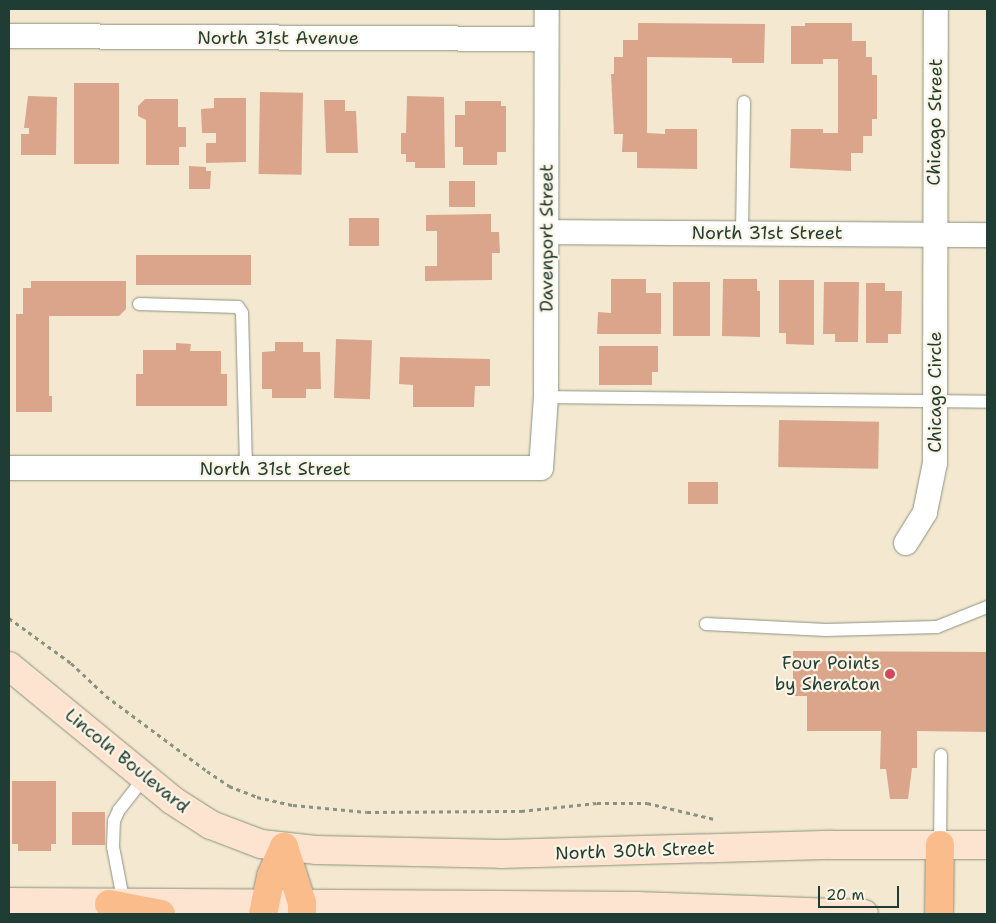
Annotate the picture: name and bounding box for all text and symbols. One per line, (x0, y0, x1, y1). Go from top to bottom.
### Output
street label: North 31st Avenue (197, 27, 359, 49)
street label: Chicago Street (923, 58, 947, 186)
street label: Davenport Street (536, 164, 558, 312)
street label: North 31st Street (691, 222, 843, 244)
street label: Chicago Circle (924, 331, 946, 453)
street label: North 31st Street (199, 458, 351, 480)
place label: Four Points by Sheraton (775, 653, 880, 696)
marker: Four Points by Sheraton (884, 668, 896, 680)
street label: Lincoln Boulevard (60, 704, 194, 818)
street label: North 30th Street (555, 837, 715, 865)
scale bar (821, 876, 902, 908)
text: 20 m (826, 885, 865, 905)

